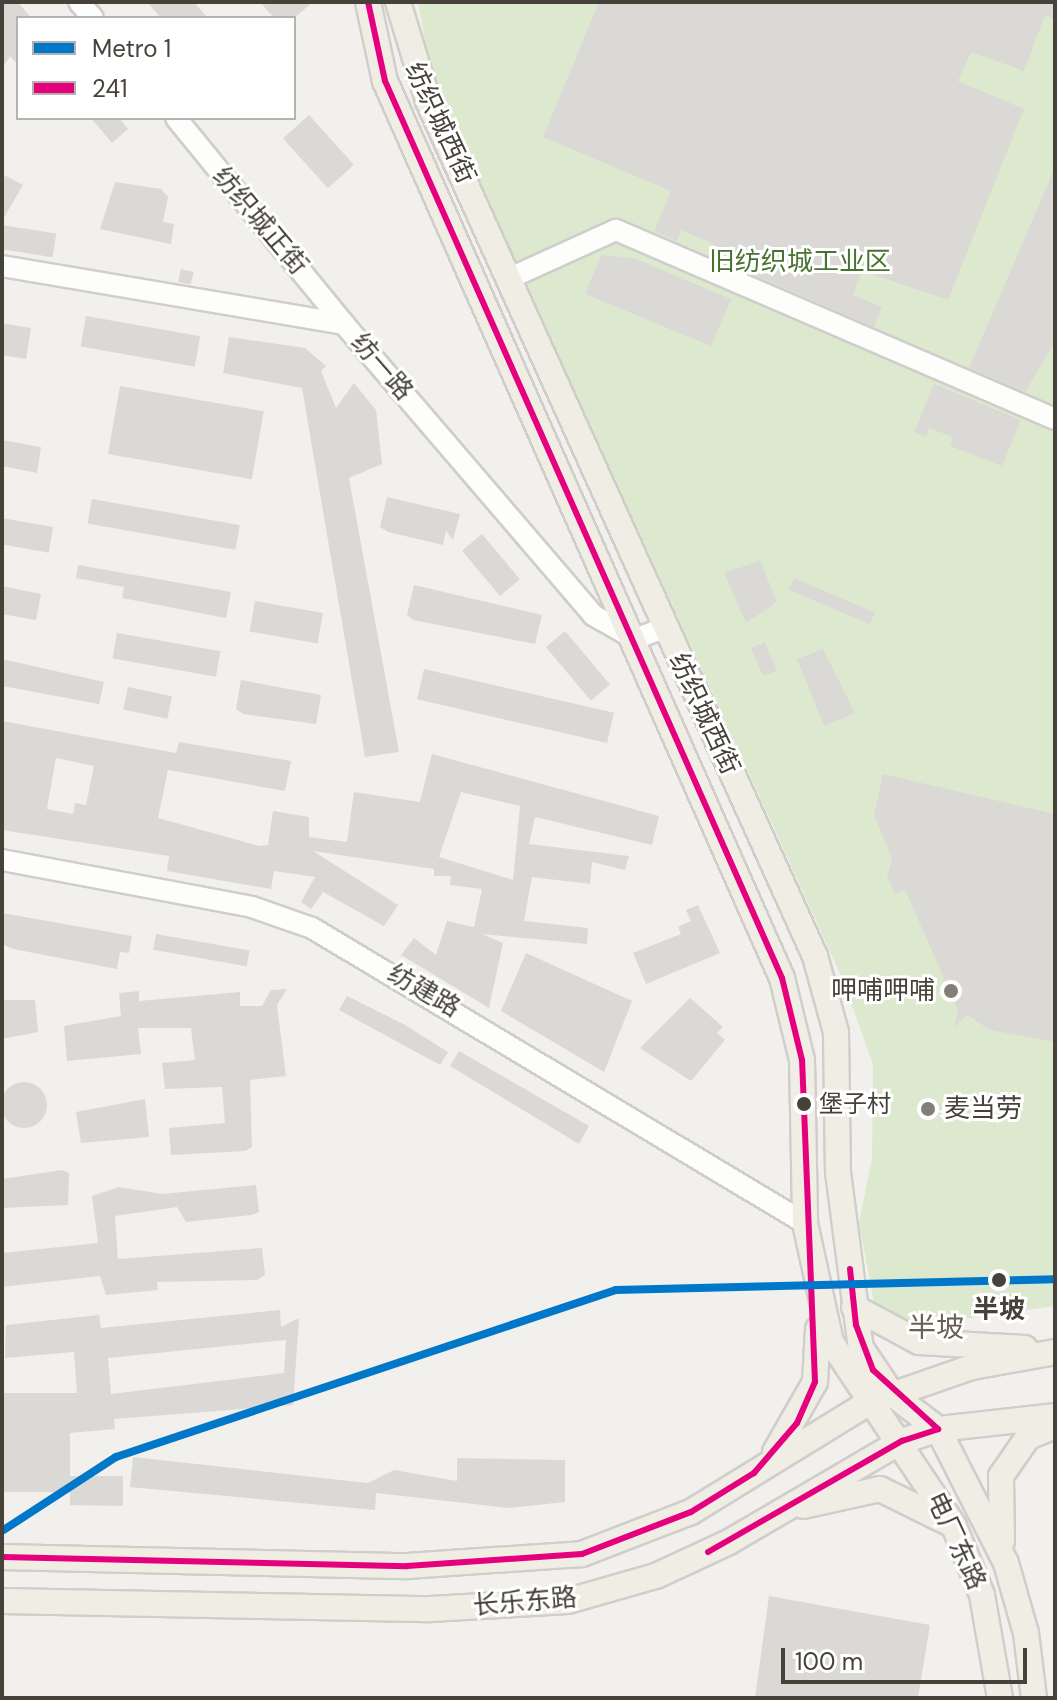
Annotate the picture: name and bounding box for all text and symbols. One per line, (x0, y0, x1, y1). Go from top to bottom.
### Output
legend (16, 16, 296, 120)
text: Metro 1 (92, 33, 171, 64)
street label: 纺织城西街 (398, 57, 482, 189)
text: 241 (92, 73, 127, 104)
street label: 纺织城正街 (206, 161, 314, 281)
park label: 旧纺织城工业区 (709, 246, 891, 278)
street label: 纺一路 (345, 327, 419, 407)
street label: 纺织城西街 (662, 648, 746, 780)
street label: 纺建路 (382, 958, 466, 1024)
place label: 呷哺呷哺 (831, 975, 935, 1007)
marker: 呷哺呷哺 (942, 982, 960, 1000)
place label: 堡子村 (819, 1090, 891, 1118)
place label: 麦当劳 (944, 1093, 1022, 1125)
marker: 堡子村 (796, 1096, 812, 1112)
marker: 麦当劳 (919, 1100, 937, 1118)
marker: 半坡 (988, 1269, 1010, 1291)
place label: 半坡 (973, 1294, 1025, 1326)
district label: 半坡 (908, 1311, 964, 1345)
street label: 电厂东路 (920, 1487, 992, 1595)
street label: 长乐东路 (472, 1582, 578, 1622)
scale bar (785, 1632, 1031, 1682)
text: 100 m (795, 1646, 863, 1677)

